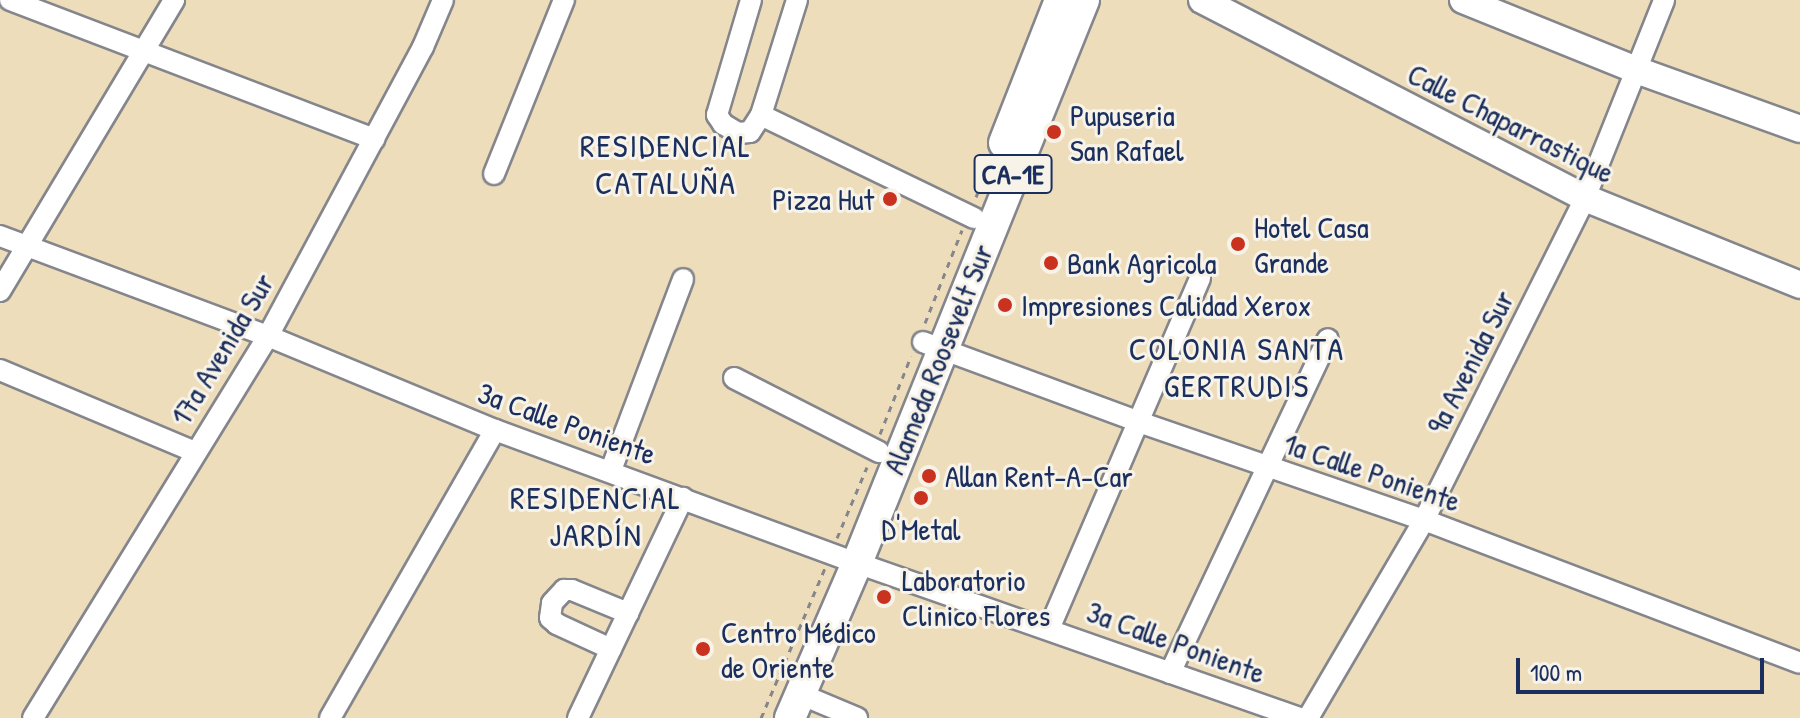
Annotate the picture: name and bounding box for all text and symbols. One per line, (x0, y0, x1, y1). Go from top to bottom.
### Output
street label: Calle Chaparrastique (1402, 56, 1620, 190)
place label: Pupuseria San Rafael (1070, 97, 1184, 168)
marker: Pupuseria San Rafael (1045, 123, 1063, 141)
district label: RESIDENCIAL CATALUÑA (580, 128, 752, 203)
road number: CA-1E (973, 150, 1053, 198)
place label: Pizza Hut (772, 181, 874, 217)
marker: Pizza Hut (881, 190, 899, 208)
place label: Hotel Casa Grande (1254, 209, 1369, 280)
marker: Hotel Casa Grande (1229, 235, 1247, 253)
street label: Alameda Roosevelt Sur (875, 239, 1001, 479)
place label: Bank Agricola (1067, 245, 1217, 281)
marker: Bank Agricola (1042, 254, 1060, 272)
street label: 17a Avenida Sur (163, 266, 281, 432)
street label: 9a Avenida Sur (1419, 284, 1521, 440)
place label: Impresiones Calidad Xerox (1021, 287, 1311, 323)
marker: Impresiones Calidad Xerox (996, 296, 1014, 314)
district label: COLONIA SANTA GERTRUDIS (1129, 331, 1345, 406)
street label: 3a Calle Poniente (473, 374, 661, 472)
street label: 1a Calle Poniente (1279, 425, 1465, 519)
place label: Allan Rent-A-Car (945, 458, 1133, 494)
marker: Allan Rent-A-Car (920, 467, 938, 485)
district label: RESIDENCIAL JARDÍN (510, 480, 682, 555)
marker: D'Metal (912, 489, 930, 507)
place label: D'Metal (881, 511, 961, 547)
place label: Laboratorio Clinico Flores (902, 562, 1050, 632)
marker: Laboratorio Clinico Flores (873, 586, 895, 608)
street label: 3a Calle Poniente (1082, 593, 1270, 691)
place label: Centro Médico de Oriente (721, 614, 876, 684)
marker: Centro Médico de Oriente (692, 638, 714, 660)
scale bar (1520, 642, 1768, 692)
text: 100 m (1530, 656, 1582, 688)

